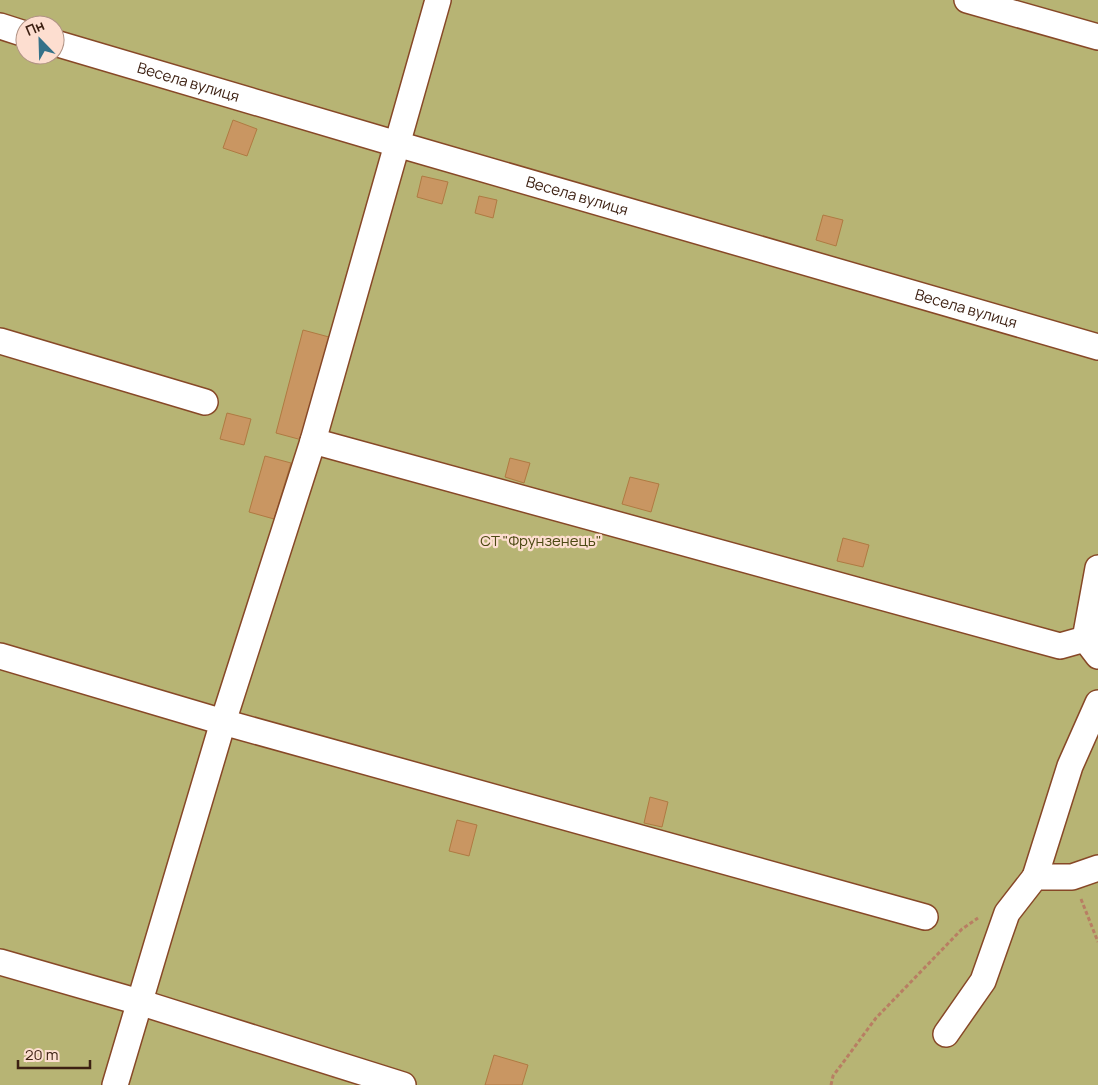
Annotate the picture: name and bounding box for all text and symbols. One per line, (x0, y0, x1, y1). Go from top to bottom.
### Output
north arrow (15, 15, 65, 65)
text: Пн (22, 15, 47, 40)
street label: Весела вулиця (135, 57, 242, 107)
street label: Весела вулиця (524, 171, 631, 220)
street label: Весела вулиця (913, 284, 1020, 333)
park label: СТ "Фрунзенець" (480, 530, 602, 551)
scale bar (18, 1038, 90, 1070)
text: 20 m (25, 1044, 58, 1065)

